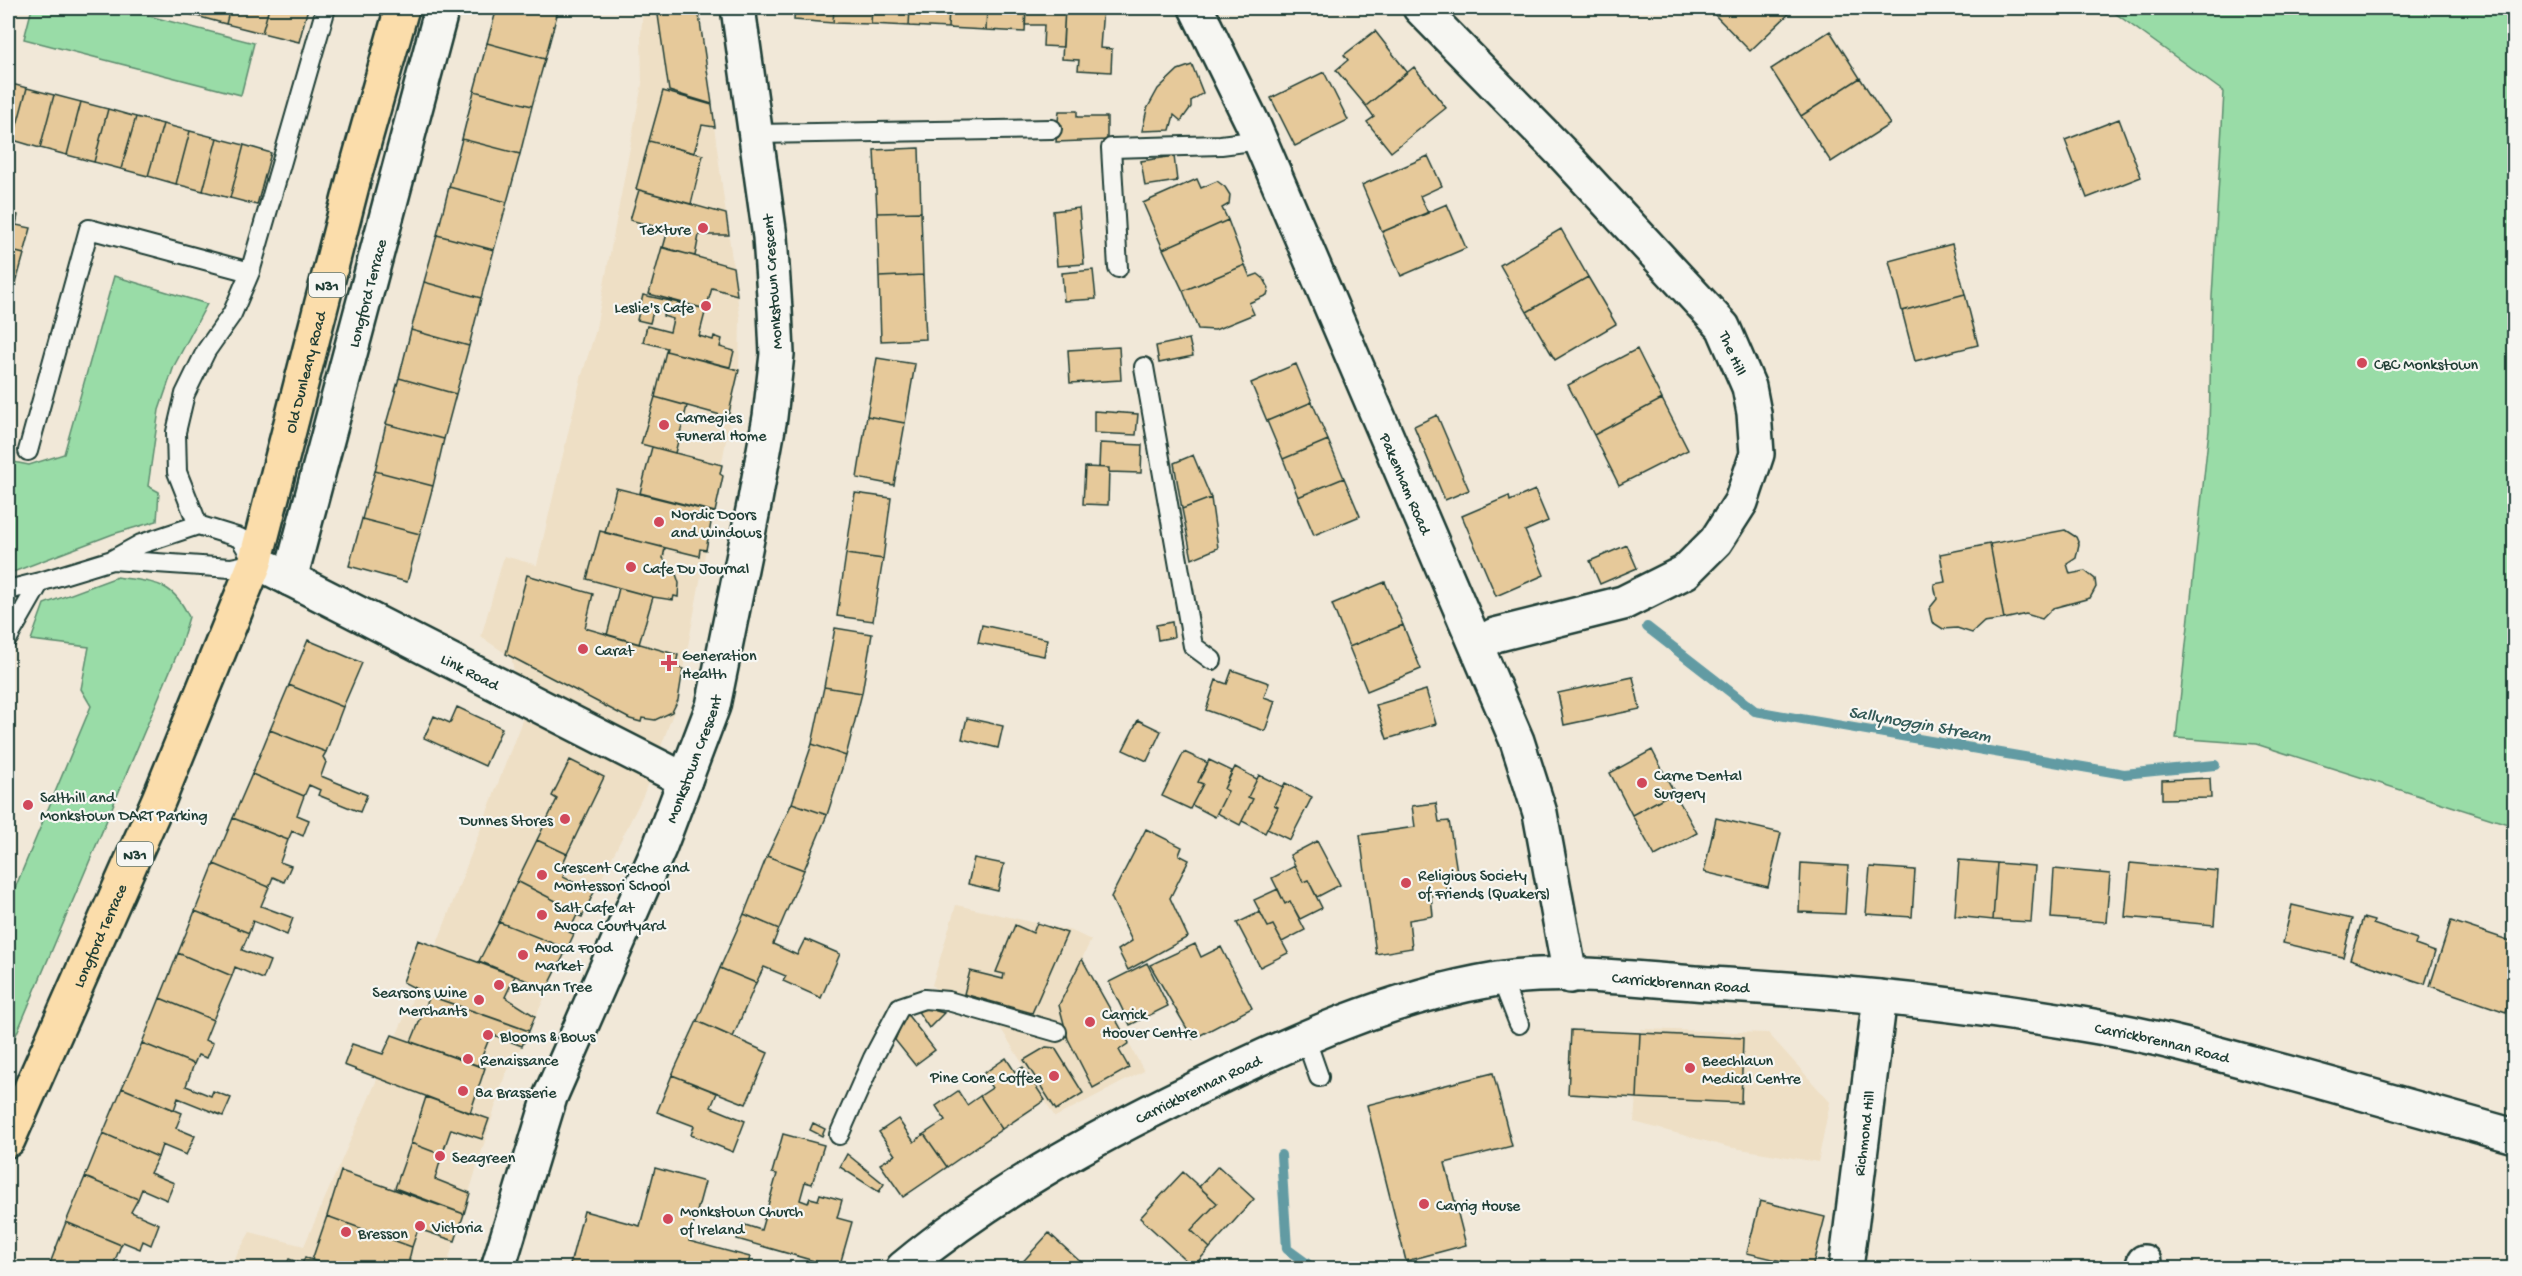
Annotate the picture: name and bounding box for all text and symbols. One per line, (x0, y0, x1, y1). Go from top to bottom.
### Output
street label: Monkstown Crescent (760, 212, 789, 350)
marker: Texture (696, 221, 710, 235)
place label: Texture (639, 222, 692, 241)
street label: Longford Terrace (346, 237, 393, 350)
road number: N31 (309, 273, 345, 297)
marker: Leslie's Cafe (699, 299, 713, 313)
place label: Leslie's Cafe (614, 300, 695, 319)
street label: Old Dunleary Road (283, 308, 333, 436)
street label: The Hill (1713, 328, 1749, 379)
marker: CBC Monkstown (2355, 356, 2369, 370)
place label: CBC Monkstown (2374, 357, 2479, 376)
place label: Carnegies Funeral Home (675, 410, 767, 447)
marker: Carnegies Funeral Home (657, 418, 671, 432)
street label: Pakenham Road (1373, 430, 1434, 540)
place label: Nordic Doors and Windows (671, 507, 762, 544)
marker: Nordic Doors and Windows (652, 515, 666, 529)
marker: Cafe Du Journal (624, 560, 638, 574)
place label: Cafe Du Journal (643, 561, 749, 580)
marker: Carat (576, 642, 590, 656)
place label: Carat (595, 643, 635, 662)
place label: Generation Health (682, 648, 757, 685)
street label: Link Road (437, 651, 503, 697)
marker: Generation Health (660, 654, 678, 672)
street label: Monkstown Crescent (663, 693, 728, 827)
water label: Sallynoggin Stream (1847, 703, 1993, 748)
place label: Carne Dental Surgery (1654, 768, 1742, 805)
marker: Carne Dental Surgery (1635, 776, 1649, 790)
place label: Salthill and Monkstown DART Parking (40, 790, 208, 827)
marker: Salthill and Monkstown DART Parking (21, 798, 35, 812)
marker: Dunnes Stores (558, 812, 572, 826)
place label: Dunnes Stores (459, 813, 554, 832)
road number: N31 (117, 842, 153, 866)
place label: Crescent Creche and Montessori School (554, 860, 690, 897)
marker: Crescent Creche and Montessori School (535, 868, 549, 882)
place label: Religious Society of Friends (Quakers) (1418, 868, 1550, 905)
marker: Religious Society of Friends (Quakers) (1399, 876, 1413, 890)
street label: Longford Terrace (71, 881, 133, 991)
place label: Salt Cafe at Avoca Courtyard (554, 900, 667, 937)
marker: Salt Cafe at Avoca Courtyard (535, 908, 549, 922)
place label: Avoca Food Market (535, 940, 614, 977)
marker: Avoca Food Market (516, 948, 530, 962)
street label: Carrickbrennan Road (1611, 970, 1751, 999)
marker: Banyan Tree (492, 978, 506, 992)
place label: Banyan Tree (510, 979, 593, 998)
place label: Searsons Wine Merchants (372, 985, 468, 1022)
marker: Searsons Wine Merchants (472, 993, 486, 1007)
place label: Carrick Hoover Centre (1102, 1007, 1198, 1044)
marker: Carrick Hoover Centre (1083, 1015, 1097, 1029)
street label: Carrickbrennan Road (2093, 1020, 2232, 1070)
marker: Blooms & Bows (481, 1028, 495, 1042)
place label: Blooms & Bows (499, 1029, 596, 1048)
marker: Renaissance (461, 1052, 475, 1066)
street label: Carrickbrennan Road (1133, 1052, 1267, 1130)
place label: Renaissance (480, 1053, 559, 1072)
place label: Beechlawn Medical Centre (1701, 1053, 1802, 1090)
marker: Beechlawn Medical Centre (1683, 1061, 1697, 1075)
marker: Pine Cone Coffee (1047, 1069, 1061, 1083)
place label: Pine Cone Coffee (929, 1070, 1043, 1089)
marker: 8a Brasserie (456, 1084, 470, 1098)
place label: 8a Brasserie (475, 1085, 557, 1104)
street label: Richmond Hill (1852, 1090, 1881, 1177)
marker: Seagreen (433, 1149, 447, 1163)
place label: Seagreen (452, 1150, 516, 1169)
marker: Carrig House (1417, 1197, 1431, 1211)
place label: Carrig House (1436, 1198, 1521, 1217)
place label: Monkstown Church of Ireland (680, 1204, 804, 1241)
marker: Monkstown Church of Ireland (661, 1212, 675, 1226)
marker: Victoria (413, 1219, 427, 1233)
place label: Victoria (431, 1220, 484, 1239)
marker: Bresson (339, 1225, 353, 1239)
place label: Bresson (357, 1226, 408, 1245)

